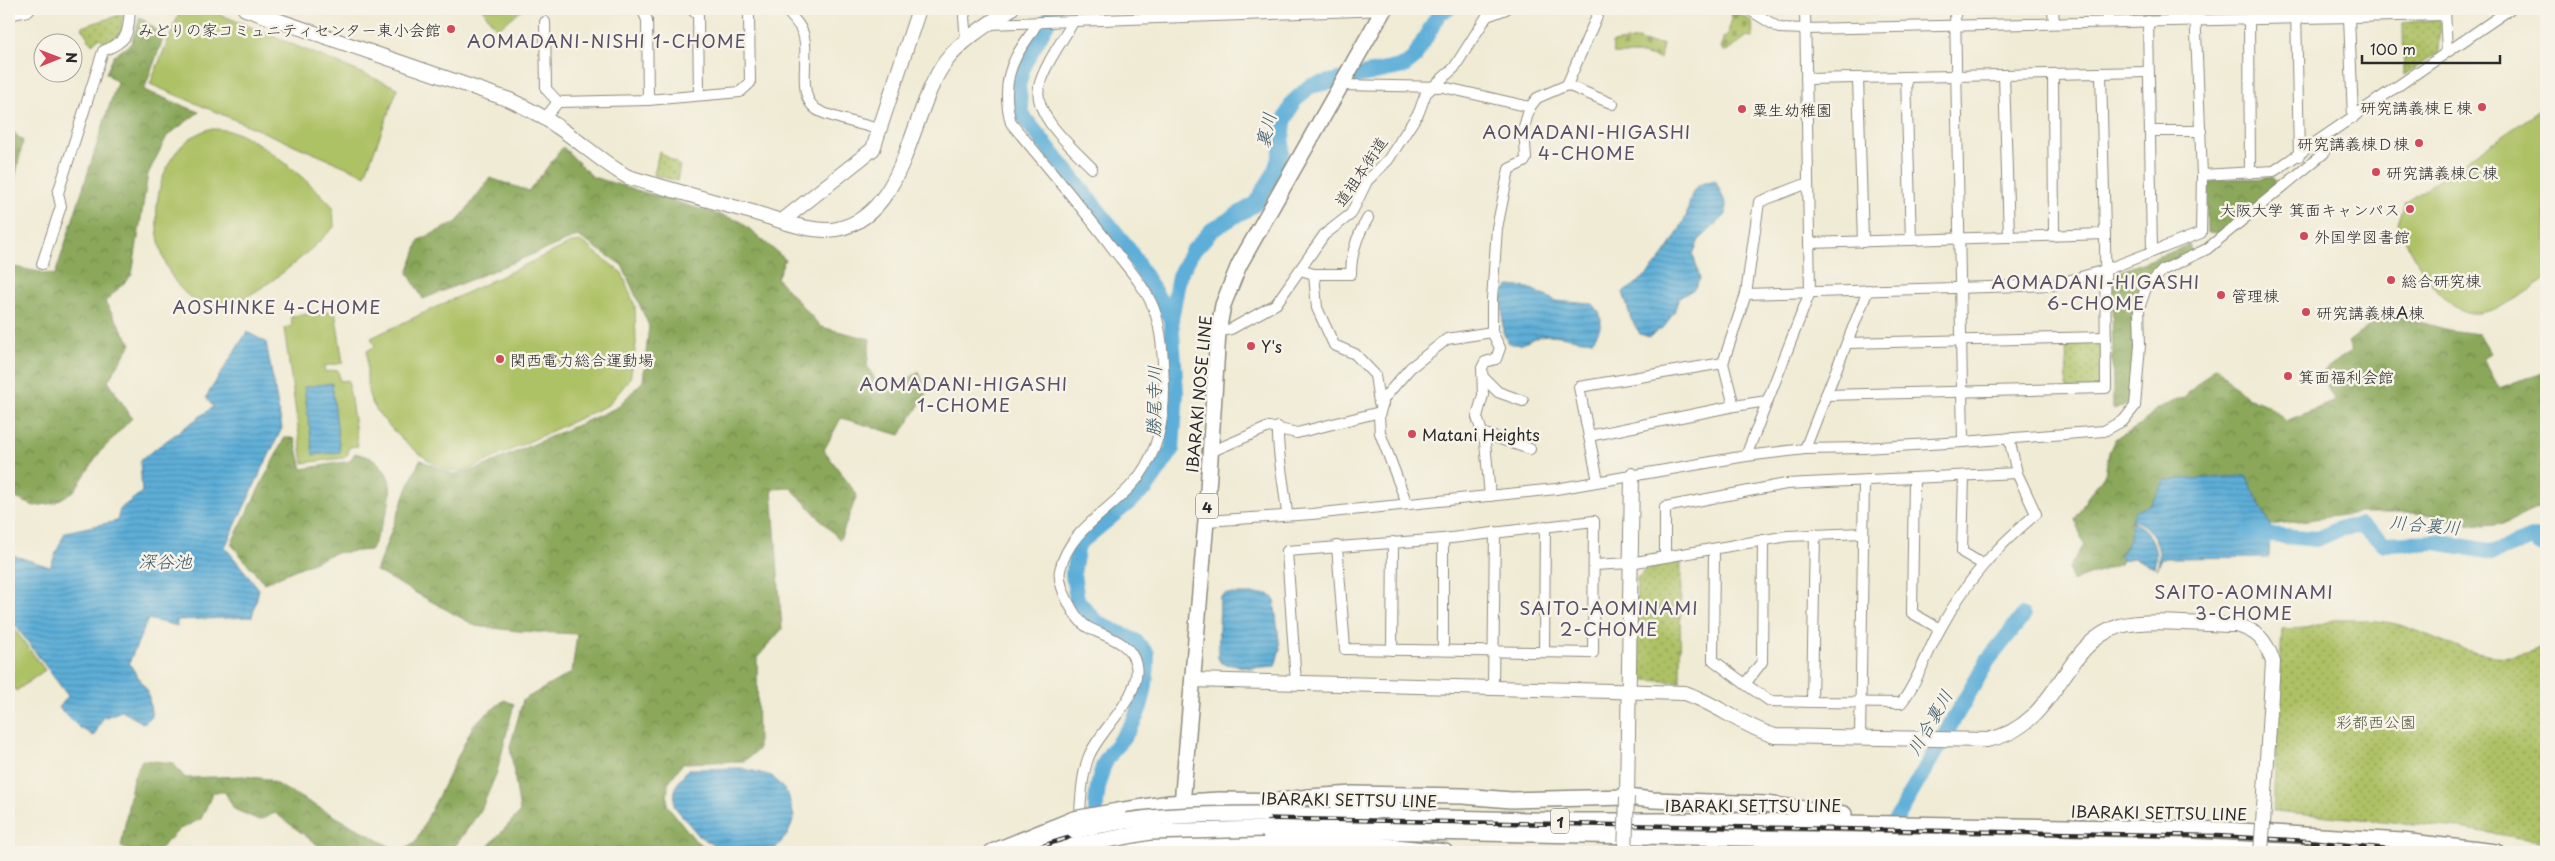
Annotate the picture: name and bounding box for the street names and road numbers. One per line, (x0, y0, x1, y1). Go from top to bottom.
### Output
street label: 道祖本街道 (1328, 131, 1392, 211)
street label: IBARAKI NOSE LINE (1179, 314, 1217, 474)
road number: 4 (1196, 494, 1218, 518)
street label: IBARAKI SETTSU LINE (1261, 785, 1437, 813)
street label: IBARAKI SETTSU LINE (1665, 793, 1841, 817)
street label: IBARAKI SETTSU LINE (2071, 798, 2247, 826)
road number: 1 (1551, 808, 1569, 834)

